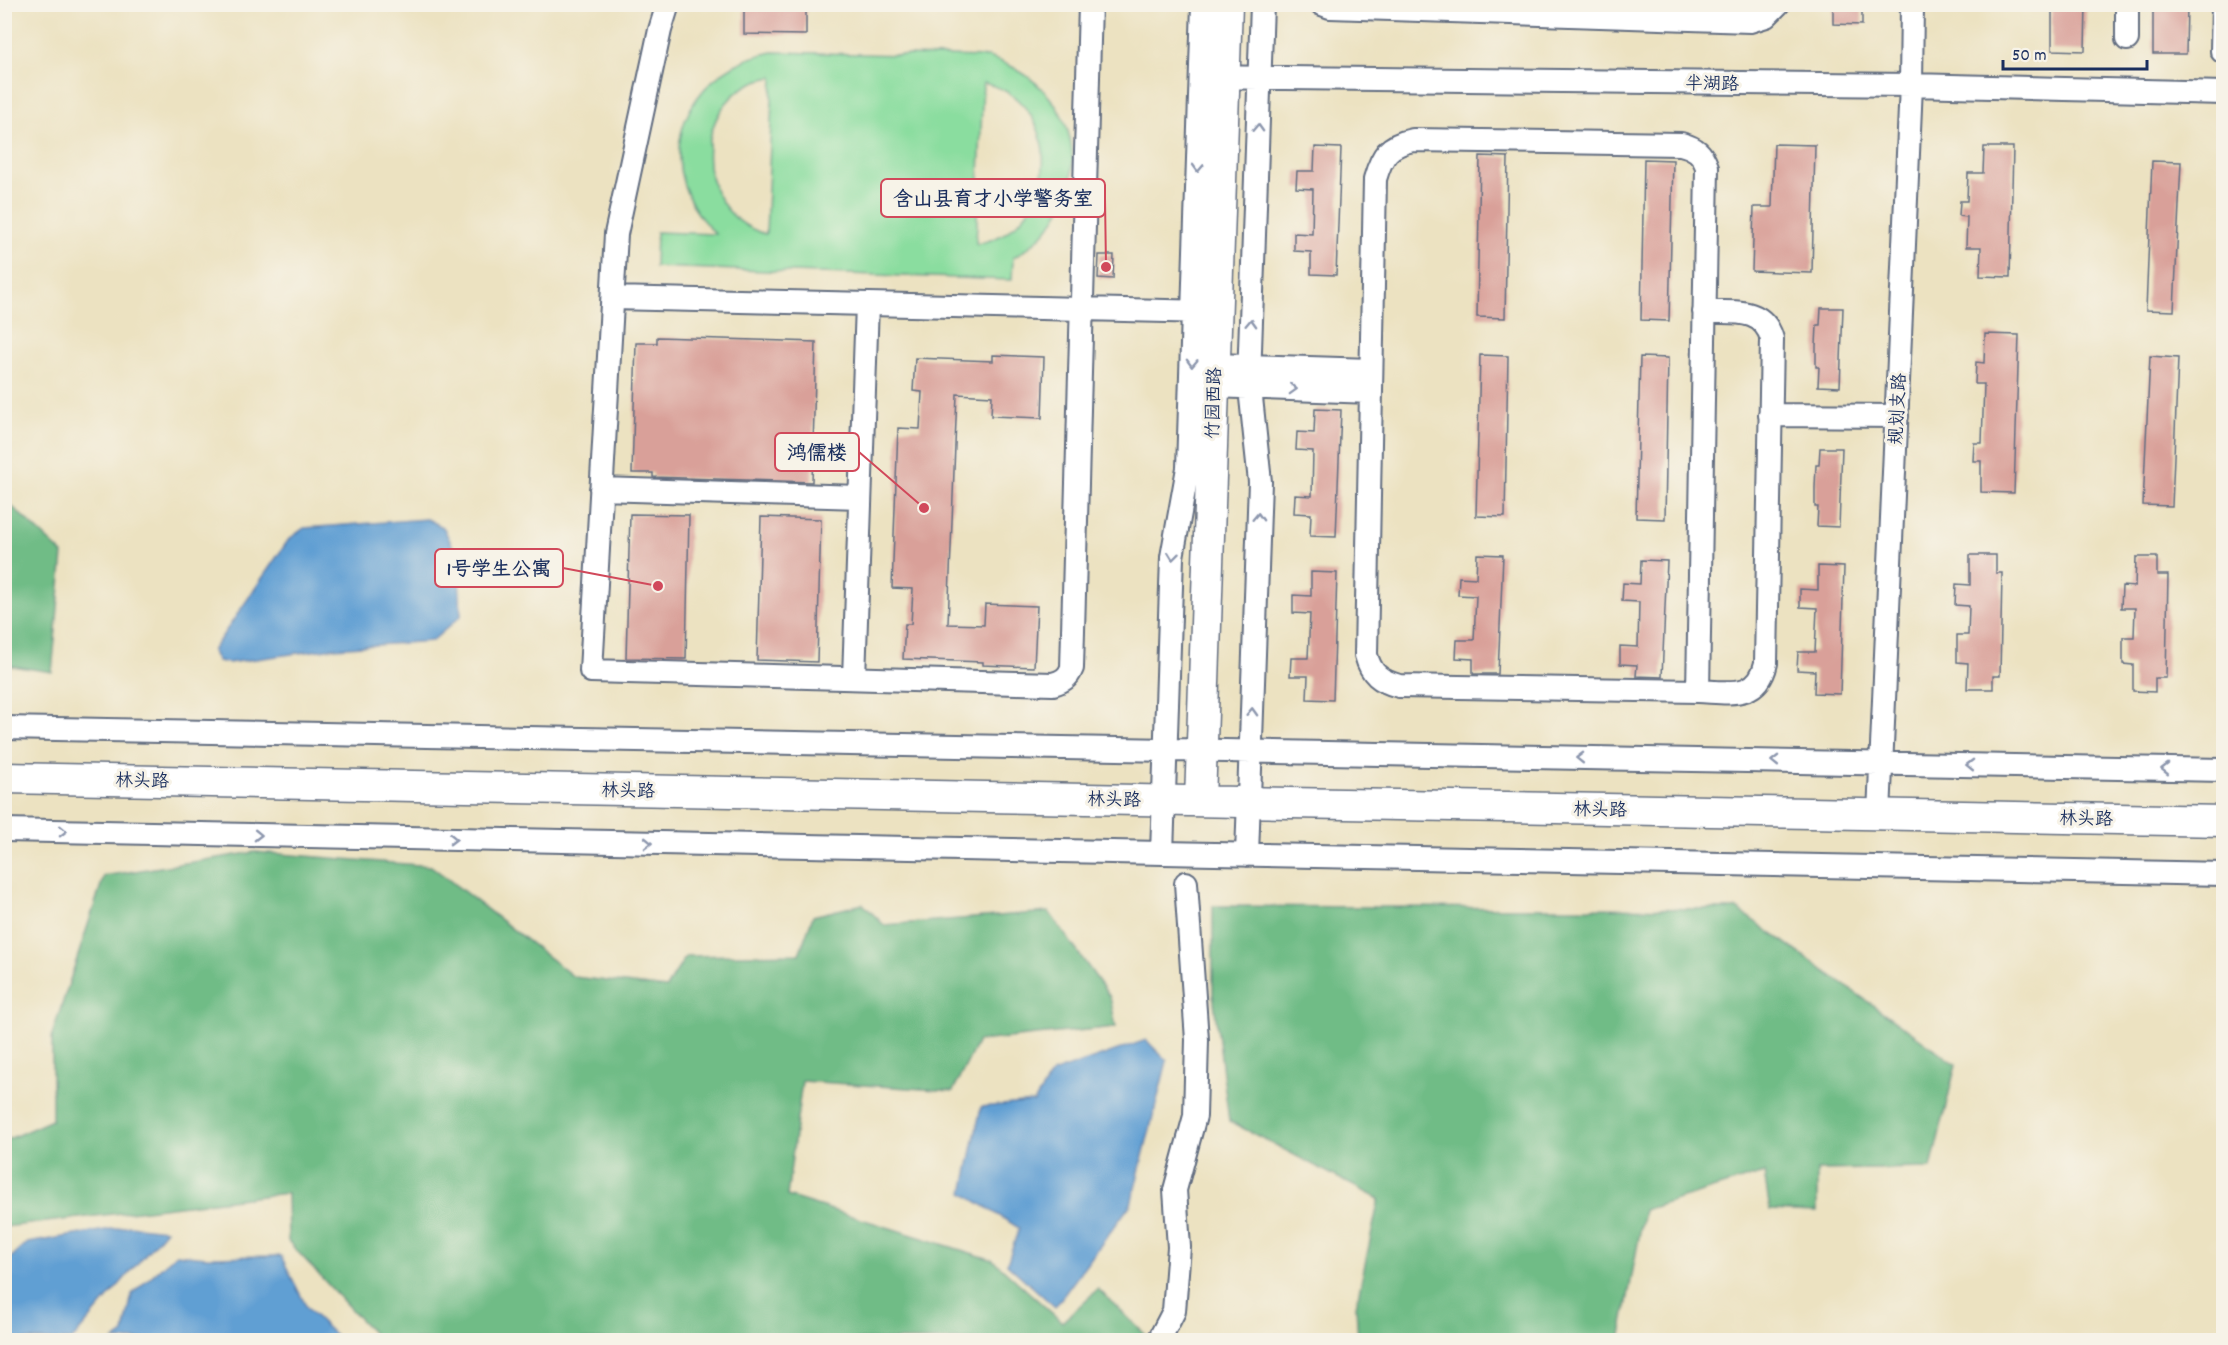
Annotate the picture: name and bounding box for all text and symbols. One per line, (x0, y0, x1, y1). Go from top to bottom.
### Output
scale bar (2003, 33, 2147, 71)
text: 50 m (2012, 44, 2047, 69)
street label: 半湖路 (1685, 73, 1739, 98)
one-way arrow (1251, 124, 1264, 133)
one-way arrow (1192, 163, 1204, 172)
callout: 含山县育才小学警务室 (881, 179, 1105, 217)
text: 含山县育才小学警务室 (893, 187, 1093, 215)
one-way arrow (1245, 319, 1258, 328)
one-way arrow (1185, 358, 1198, 367)
street label: 竹园西路 (1202, 367, 1229, 440)
street label: 规划支路 (1885, 373, 1914, 446)
one-way arrow (1289, 383, 1298, 396)
callout: 鸿儒楼 (775, 433, 859, 471)
text: 鸿儒楼 (787, 441, 847, 469)
one-way arrow (1252, 513, 1265, 522)
callout: 1号学生公寓 (435, 549, 563, 587)
one-way arrow (1167, 552, 1179, 561)
text: 1号学生公寓 (447, 557, 551, 585)
one-way arrow (1246, 708, 1259, 717)
one-way arrow (1576, 751, 1585, 764)
one-way arrow (1771, 755, 1780, 768)
one-way arrow (1966, 759, 1975, 771)
one-way arrow (2161, 763, 2170, 775)
street label: 林头路 (115, 770, 169, 795)
street label: 林头路 (601, 780, 655, 805)
street label: 林头路 (1087, 789, 1141, 814)
street label: 林头路 (1573, 799, 1627, 824)
street label: 林头路 (2059, 808, 2113, 833)
one-way arrow (58, 825, 67, 838)
one-way arrow (253, 829, 262, 841)
one-way arrow (448, 833, 457, 845)
one-way arrow (643, 837, 652, 849)

